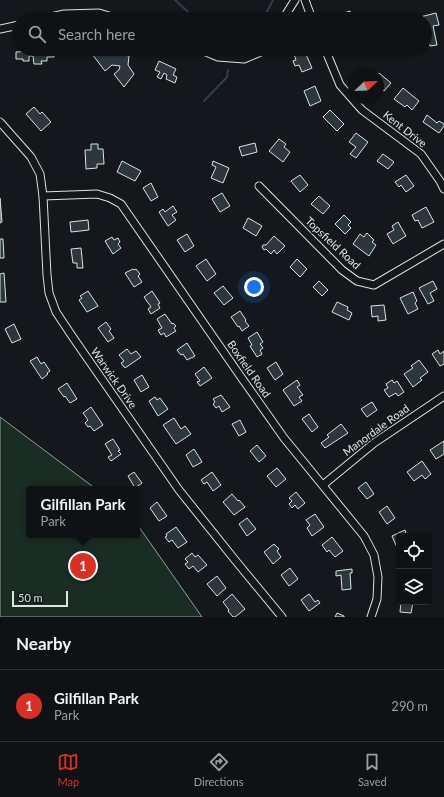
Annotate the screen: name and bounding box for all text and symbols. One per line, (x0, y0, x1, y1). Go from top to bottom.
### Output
search box (12, 12, 432, 56)
icon: search (26, 23, 48, 45)
text: Search here (58, 25, 135, 43)
north arrow (348, 68, 384, 104)
street label: Kent Drive (381, 108, 430, 150)
street label: Topsfield Road (303, 214, 364, 271)
your location (244, 277, 264, 297)
street label: Boxfield Road (225, 338, 274, 400)
street label: Warwick Drive (89, 345, 140, 411)
street label: Manordale Road (340, 401, 411, 458)
popup (26, 486, 140, 538)
text: Gilfillan Park (41, 495, 125, 513)
text: Park (41, 513, 66, 529)
map controls (396, 533, 432, 605)
button: locate (396, 533, 432, 569)
pin: 1 (70, 551, 96, 581)
button: layers (396, 569, 432, 605)
scale bar (12, 589, 68, 608)
text: 50 m (18, 591, 43, 604)
text: Nearby (16, 633, 71, 654)
text: Gilfillan Park (54, 689, 139, 707)
text: 1 (25, 698, 33, 714)
text: 290 m (391, 698, 428, 714)
text: Park (54, 707, 79, 723)
tab: Map (57, 751, 79, 788)
tab: Directions (194, 751, 243, 788)
tab: Saved (358, 751, 387, 788)

